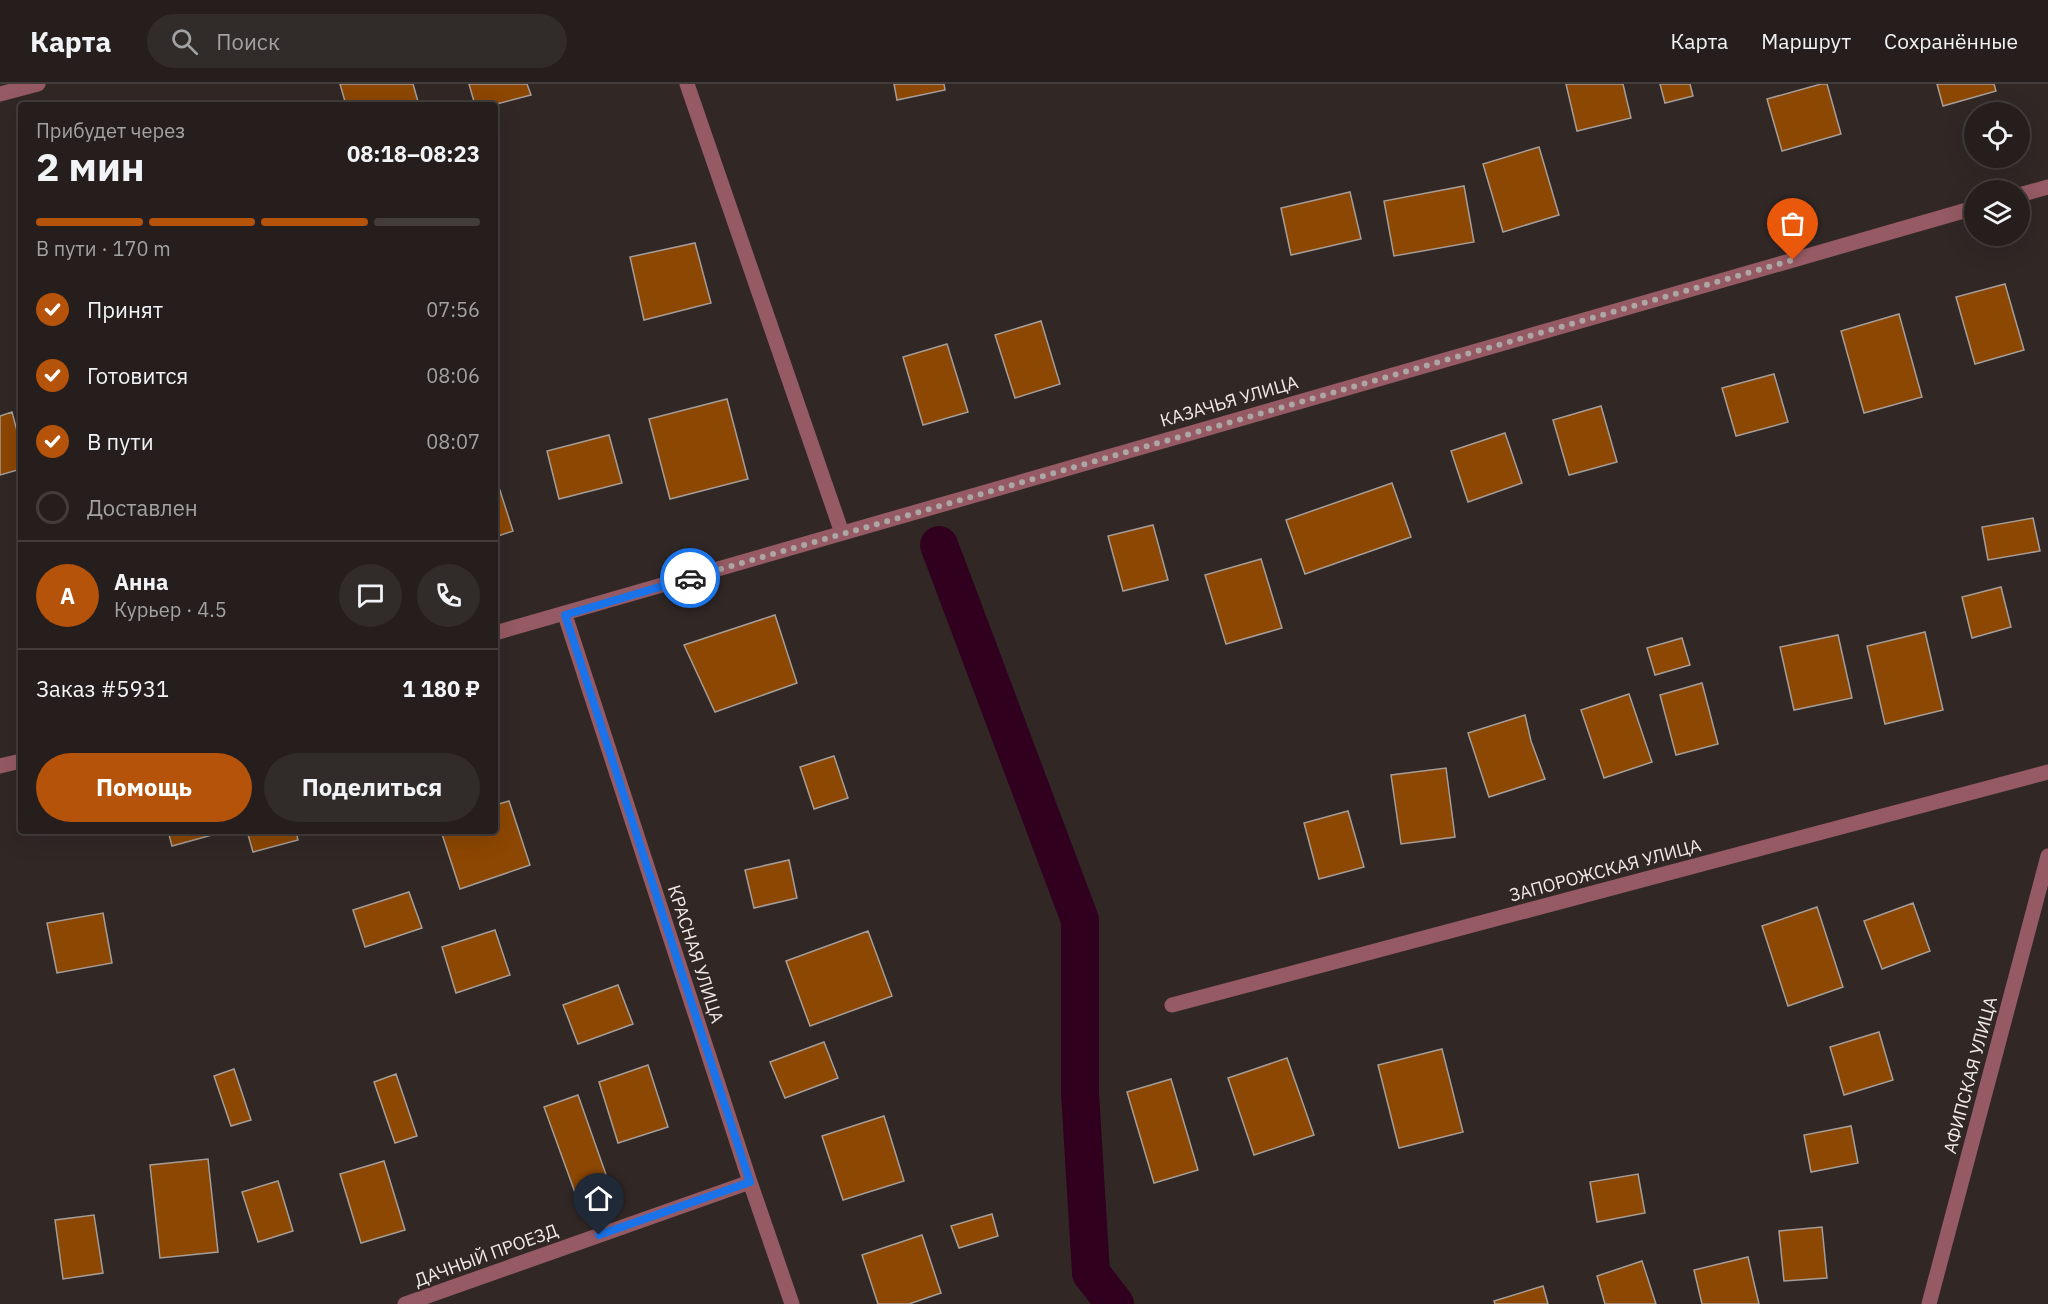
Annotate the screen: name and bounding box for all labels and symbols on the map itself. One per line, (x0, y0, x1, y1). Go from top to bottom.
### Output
pin (1767, 198, 1818, 260)
street label: КАЗАЧЬЯ УЛИЦА (1157, 370, 1301, 432)
courier (660, 548, 720, 608)
street label: ЗАПОРОЖСКАЯ УЛИЦА (1507, 833, 1704, 907)
street label: КРАСНАЯ УЛИЦА (663, 882, 729, 1026)
street label: АФИПСКАЯ УЛИЦА (1938, 994, 2002, 1156)
pin (573, 1173, 624, 1235)
street label: ДАЧНЫЙ ПРОЕЗД (411, 1218, 561, 1292)

